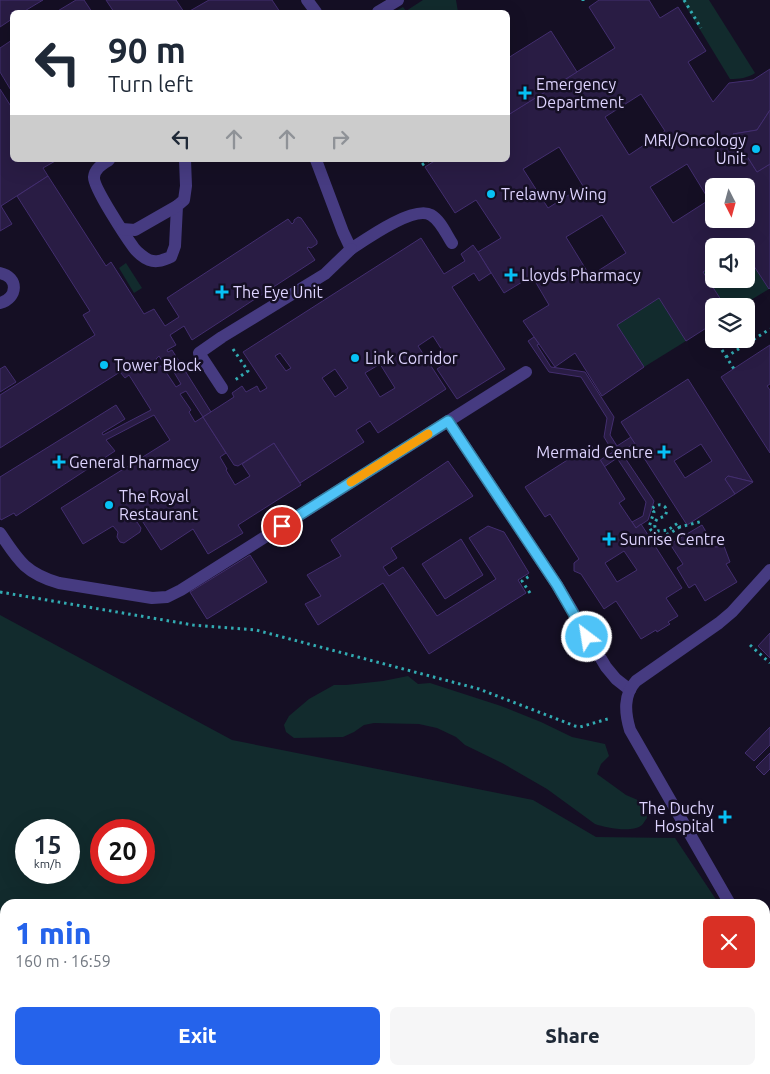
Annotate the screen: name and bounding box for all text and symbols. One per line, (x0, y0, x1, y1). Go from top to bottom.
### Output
icon: left (25, 30, 90, 95)
text: 90 m (108, 30, 186, 70)
text: Turn left (108, 71, 193, 96)
place label: Emergency Department (536, 75, 625, 111)
marker: Emergency Department (518, 86, 532, 100)
icon: left (167, 125, 195, 153)
icon: ahead (220, 125, 248, 153)
icon: ahead (273, 125, 301, 153)
icon: right (326, 125, 354, 153)
place label: MRI/Oncology Unit (644, 131, 747, 167)
marker: MRI/Oncology Unit (750, 143, 762, 155)
north arrow (705, 178, 755, 228)
map controls (705, 178, 755, 348)
place label: Trelawny Wing (501, 185, 607, 203)
marker: Trelawny Wing (485, 188, 497, 200)
button: sound (705, 238, 755, 288)
place label: Lloyds Pharmacy (521, 266, 641, 284)
marker: Lloyds Pharmacy (505, 269, 517, 281)
place label: The Eye Unit (233, 283, 323, 301)
marker: The Eye Unit (215, 285, 229, 299)
button: layers (705, 298, 755, 348)
place label: Link Corridor (365, 349, 458, 367)
marker: Link Corridor (349, 352, 361, 364)
place label: Tower Block (114, 356, 202, 374)
marker: Tower Block (98, 359, 110, 371)
place label: Mermaid Centre (536, 443, 653, 461)
marker: Mermaid Centre (657, 445, 671, 459)
place label: General Pharmacy (69, 453, 199, 471)
marker: General Pharmacy (53, 456, 65, 468)
place label: The Royal Restaurant (119, 487, 199, 523)
marker: The Royal Restaurant (103, 499, 115, 511)
pin (261, 505, 303, 547)
icon: arrive (268, 512, 296, 540)
place label: Sunrise Centre (620, 530, 725, 548)
marker: Sunrise Centre (602, 532, 616, 546)
position arrow (560, 610, 612, 662)
place label: The Duchy Hospital (639, 799, 714, 835)
marker: The Duchy Hospital (718, 810, 732, 824)
speed limit sign: 20 (90, 819, 155, 884)
text: 15 (33, 831, 62, 859)
text: km/h (34, 857, 61, 870)
text: 1 min (15, 916, 91, 950)
button: close (703, 916, 755, 968)
text: 160 m · 16:59 (15, 952, 111, 970)
button: Exit (15, 1007, 380, 1065)
button: Share (390, 1007, 755, 1065)

